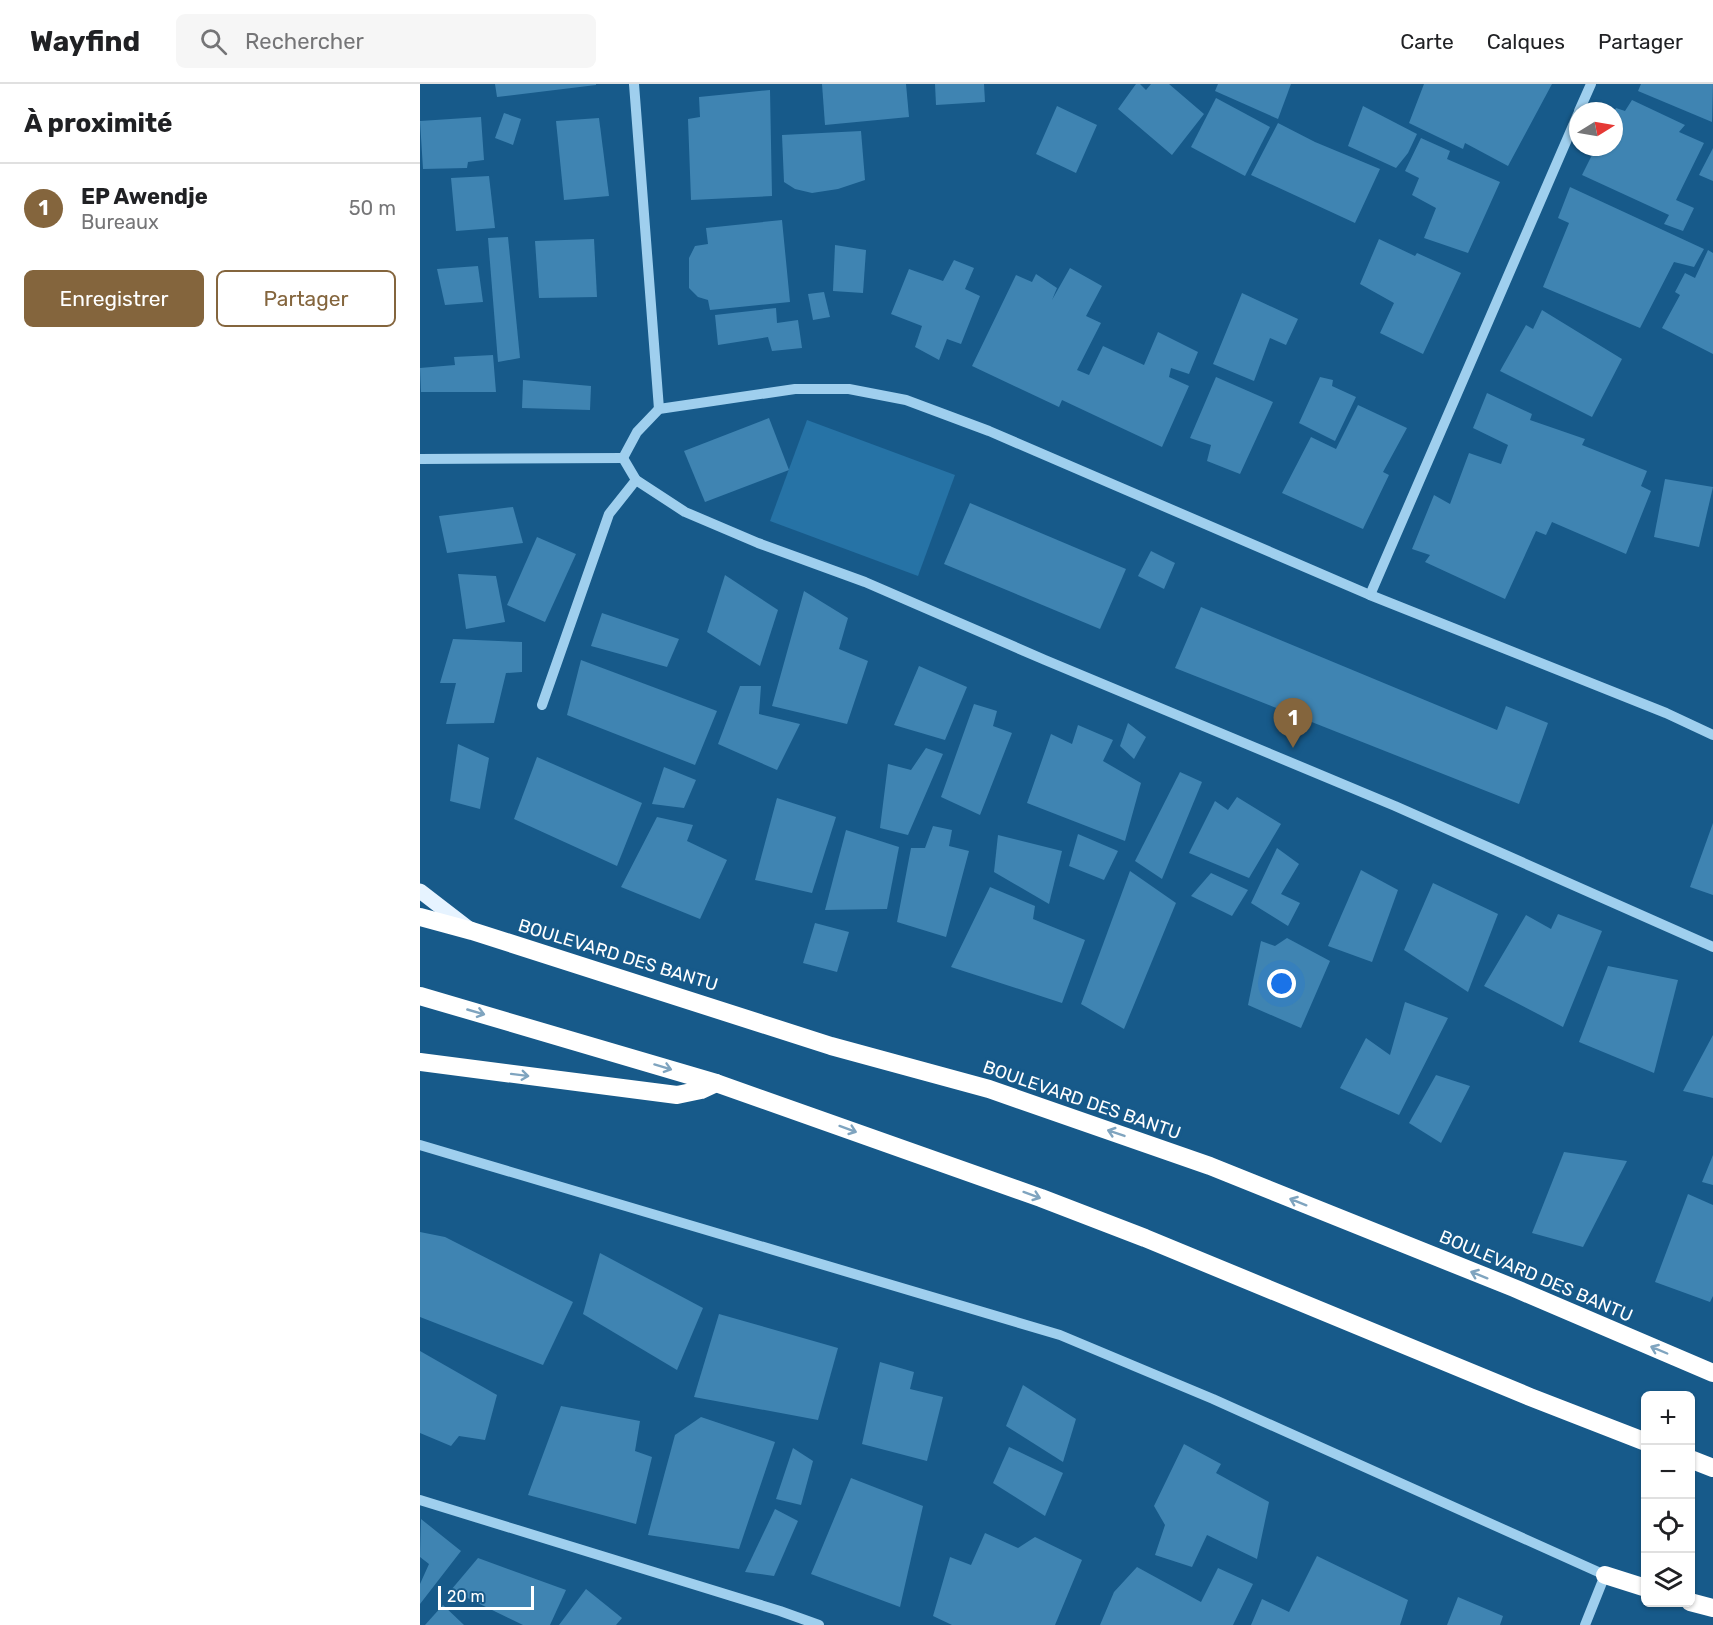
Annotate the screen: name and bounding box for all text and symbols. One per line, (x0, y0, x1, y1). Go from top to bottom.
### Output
search box (176, 14, 596, 68)
text: Wayfind (30, 25, 140, 58)
icon: search (197, 25, 230, 58)
text: Rechercher (245, 28, 364, 55)
text: Carte (1400, 29, 1454, 54)
text: Calques (1487, 29, 1565, 54)
text: Partager (1598, 29, 1683, 54)
north arrow (1569, 102, 1623, 156)
text: À proximité (24, 108, 173, 139)
text: EP Awendje (81, 183, 208, 210)
text: 1 (39, 196, 48, 220)
text: 50 m (349, 196, 396, 220)
text: Bureaux (81, 210, 159, 234)
button: Enregistrer (24, 270, 204, 327)
button: Partager (216, 270, 396, 327)
pin: 1 (1274, 698, 1312, 748)
street label: BOULEVARD DES BANTU (515, 914, 721, 996)
your location (1267, 969, 1296, 998)
one-way arrow (466, 1007, 485, 1018)
street label: BOULEVARD DES BANTU (980, 1056, 1184, 1144)
one-way arrow (653, 1062, 672, 1073)
one-way arrow (509, 1069, 529, 1080)
one-way arrow (838, 1125, 857, 1136)
one-way arrow (1107, 1127, 1126, 1138)
one-way arrow (1022, 1190, 1041, 1201)
one-way arrow (1290, 1196, 1308, 1207)
street label: BOULEVARD DES BANTU (1436, 1225, 1636, 1327)
one-way arrow (1471, 1269, 1489, 1280)
one-way arrow (1650, 1344, 1669, 1355)
map controls (1641, 1391, 1695, 1607)
button: + (1641, 1391, 1695, 1445)
button: − (1641, 1445, 1695, 1499)
button: locate (1641, 1499, 1695, 1553)
button: layers (1641, 1553, 1695, 1607)
scale bar (438, 1583, 534, 1610)
text: 20 m (447, 1587, 485, 1606)

